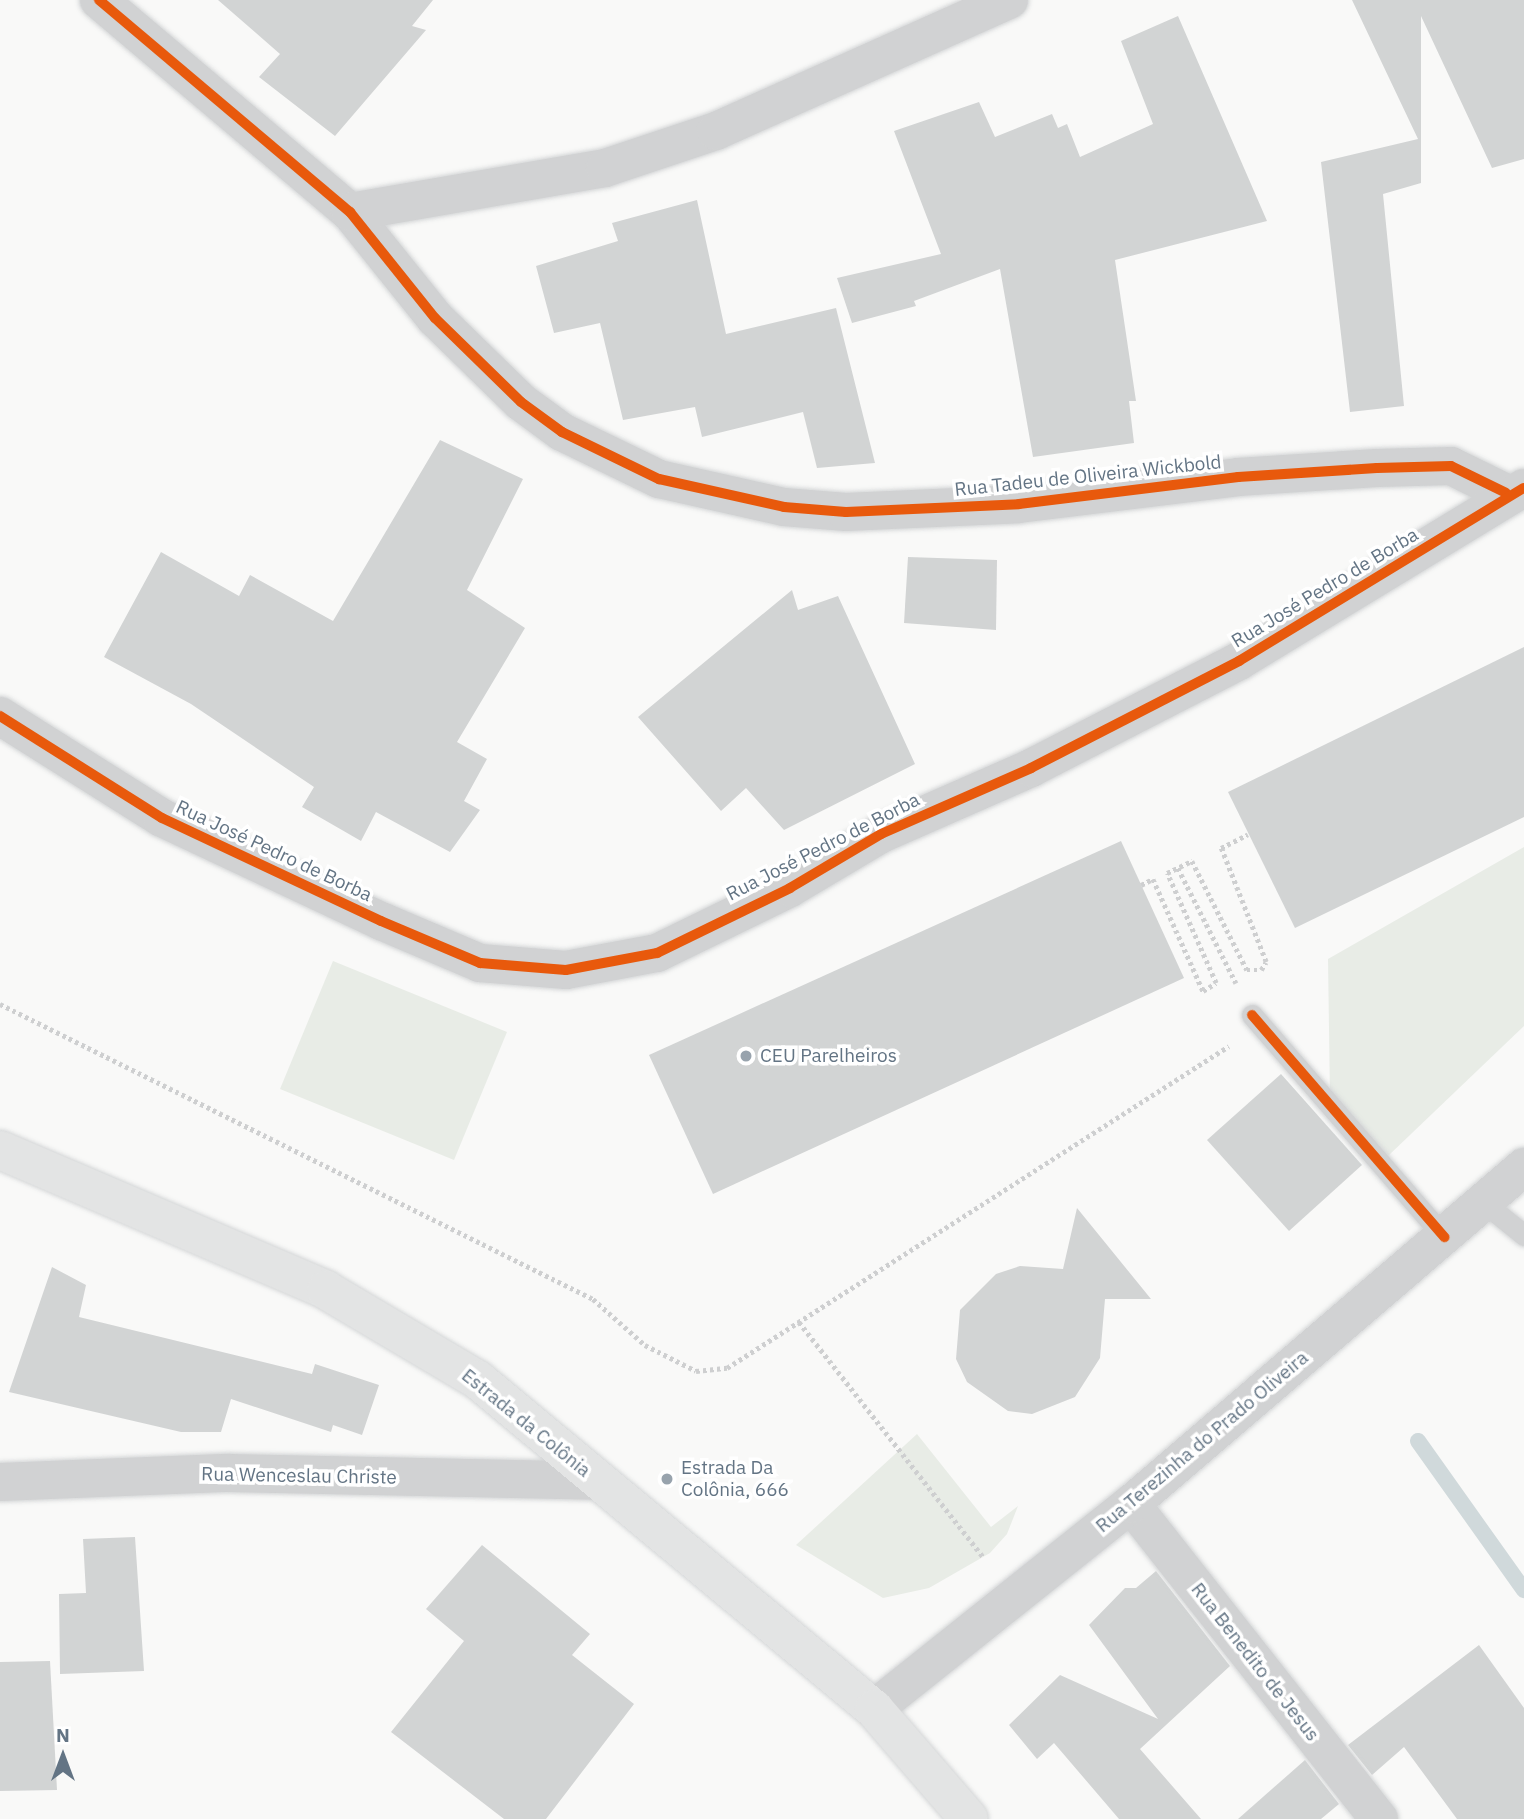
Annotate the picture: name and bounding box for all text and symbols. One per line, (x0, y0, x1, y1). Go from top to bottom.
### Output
street label: Rua Tadeu de Oliveira Wickbold (953, 451, 1223, 501)
street label: Rua José Pedro de Borba (1228, 523, 1422, 653)
street label: Rua José Pedro de Borba (723, 788, 923, 906)
street label: Rua José Pedro de Borba (172, 795, 376, 907)
place label: CEU Parelheiros (760, 1045, 897, 1067)
marker: CEU Parelheiros (738, 1048, 754, 1064)
street label: Rua Terezinha do Prado Oliveira (1091, 1346, 1313, 1538)
street label: Estrada da Colônia (457, 1364, 595, 1482)
place label: Estrada Da Colônia, 666 (681, 1457, 789, 1501)
street label: Rua Wenceslau Christe (201, 1463, 397, 1489)
marker: Estrada Da Colônia, 666 (659, 1471, 675, 1487)
street label: Rua Benedito de Jesus (1186, 1578, 1324, 1746)
north arrow (28, 1721, 98, 1791)
text: N (56, 1723, 70, 1747)

